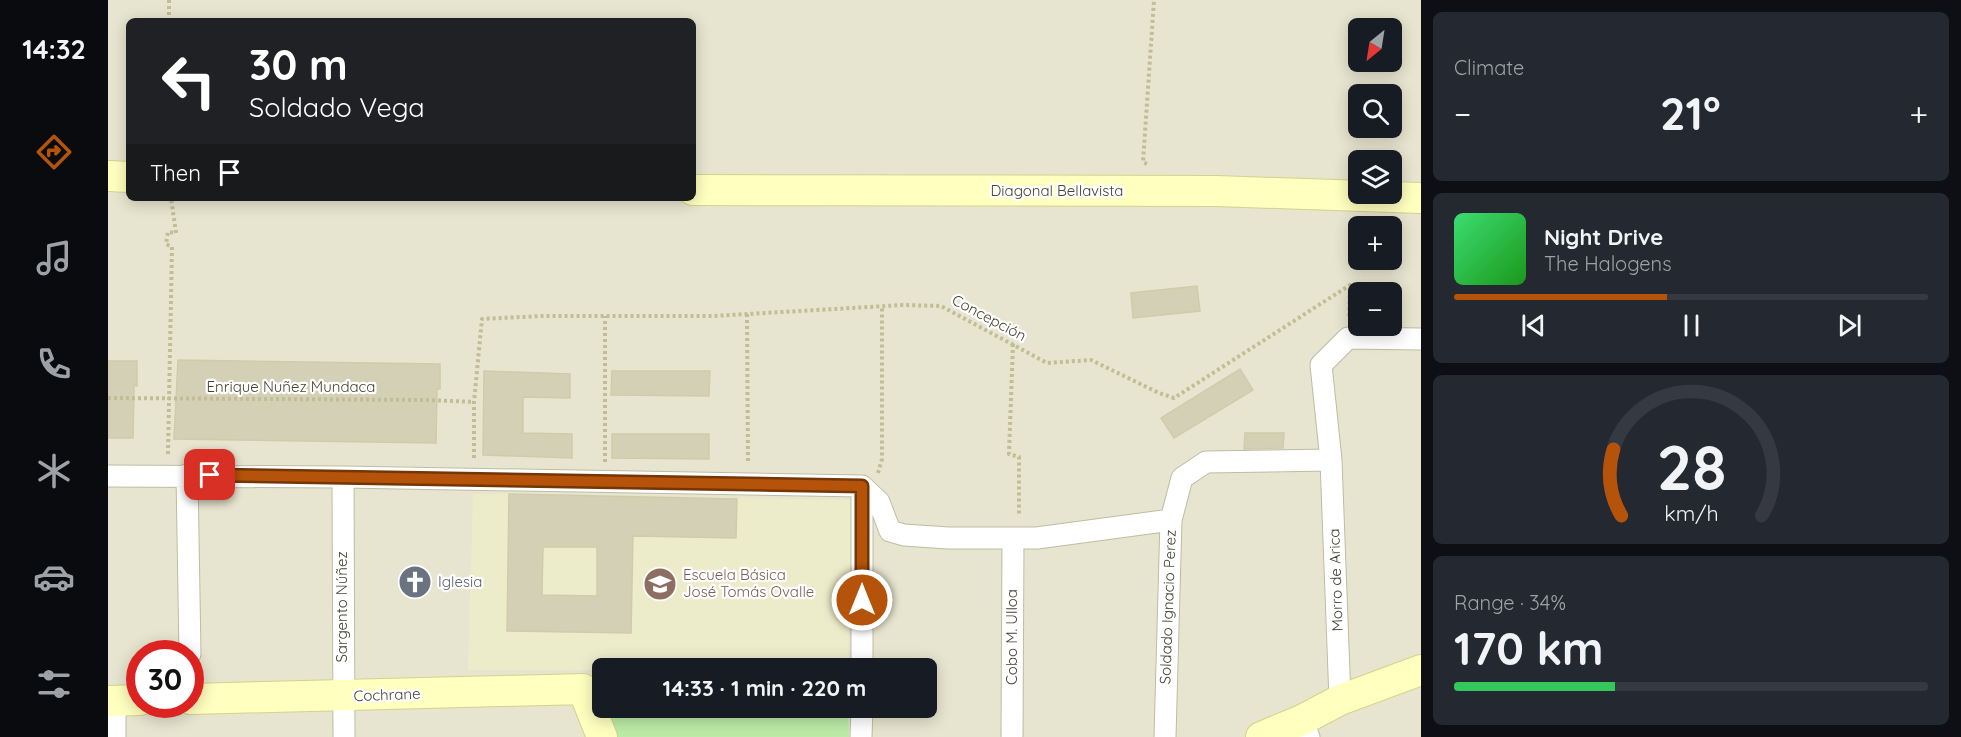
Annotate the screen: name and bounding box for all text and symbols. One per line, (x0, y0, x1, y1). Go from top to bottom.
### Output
north arrow (1348, 18, 1402, 72)
map controls (1348, 18, 1402, 336)
text: 14:32 (22, 32, 86, 66)
text: 30 m (249, 38, 348, 91)
icon: left (150, 42, 228, 120)
text: Climate (1454, 55, 1524, 80)
button: search (1348, 84, 1402, 138)
text: 21° (1660, 85, 1721, 141)
text: Soldado Vega (249, 90, 425, 124)
text: − (1454, 93, 1471, 134)
text: + (1909, 93, 1928, 134)
icon: directions (33, 131, 75, 173)
button: layers (1348, 150, 1402, 204)
icon: arrive (213, 156, 246, 189)
text: Then (150, 159, 201, 187)
street label: Diagonal Bellavista (991, 181, 1123, 200)
button: + (1348, 216, 1402, 270)
text: Night Drive (1544, 223, 1663, 251)
icon: music (33, 237, 75, 279)
text: The Halogens (1544, 251, 1672, 276)
button: − (1348, 282, 1402, 336)
street label: Concepción (949, 290, 1030, 345)
icon: previous (1517, 309, 1550, 342)
icon: pause (1675, 309, 1708, 342)
icon: next (1833, 309, 1866, 342)
icon: phone (33, 343, 75, 385)
street label: Enrique Nuñez Mundaca (207, 377, 375, 396)
text: 28 (1656, 428, 1726, 506)
pin (184, 449, 235, 500)
icon: climate (33, 450, 75, 492)
icon: arrive (193, 458, 226, 491)
text: km/h (1664, 501, 1718, 527)
street label: Morro de Arica (1324, 528, 1347, 632)
street label: Soldado Ignacio Perez (1155, 529, 1180, 685)
street label: Sargento Núñez (332, 551, 351, 663)
icon: car (33, 556, 75, 598)
church icon: Iglesia (397, 564, 433, 600)
place label: Escuela Básica José Tomás Ovalle (683, 565, 814, 601)
school or university icon: Escuela Básica José Tomás Ovalle (642, 566, 678, 602)
position arrow (830, 568, 894, 632)
place label: Iglesia (438, 572, 482, 591)
street label: Cobo M. Ulloa (1002, 589, 1021, 685)
text: Range · 34% (1454, 590, 1566, 615)
text: 170 km (1454, 620, 1604, 676)
speed limit sign: 30 (126, 640, 204, 718)
icon: filters (33, 663, 75, 705)
text: 14:33 · 1 min · 220 m (663, 674, 866, 702)
street label: Cochrane (353, 684, 421, 705)

